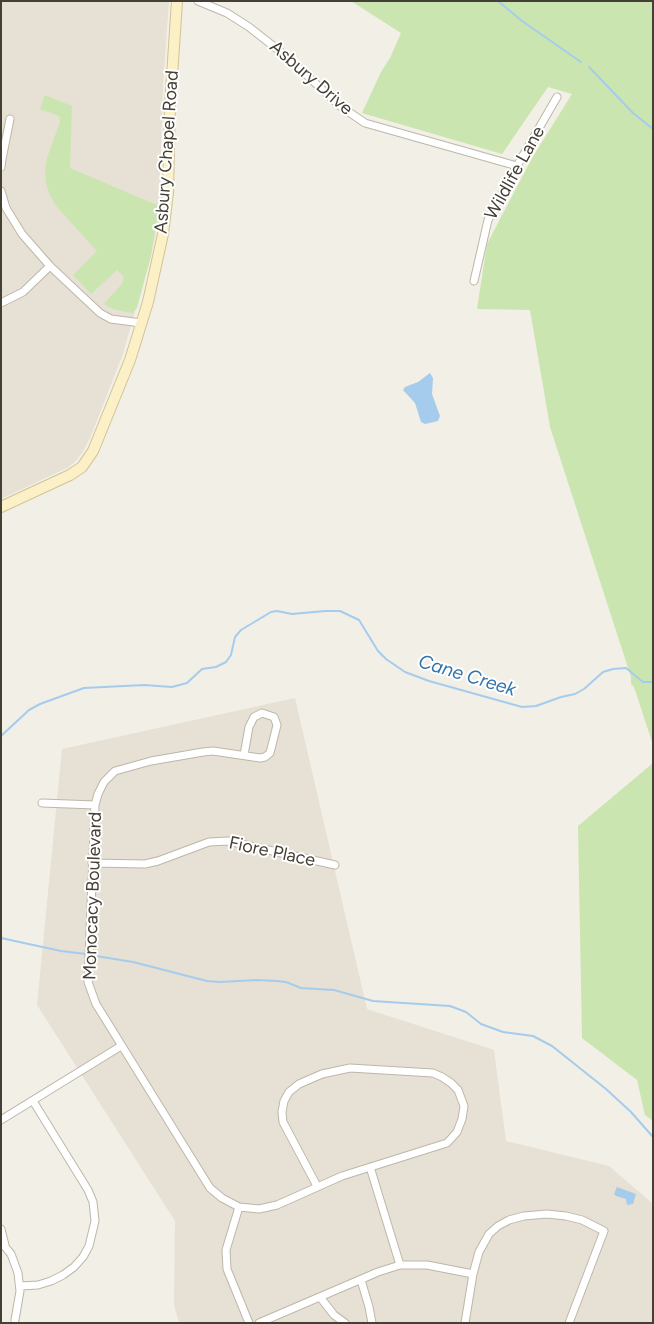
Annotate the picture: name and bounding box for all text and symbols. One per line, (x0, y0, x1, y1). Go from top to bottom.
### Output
street label: Asbury Drive (265, 36, 357, 120)
street label: Asbury Chapel Road (151, 70, 183, 234)
street label: Wildlife Lane (480, 123, 550, 223)
water label: Cane Creek (415, 650, 519, 702)
street label: Monocacy Boulevard (79, 811, 107, 981)
street label: Fiore Place (227, 832, 317, 872)

